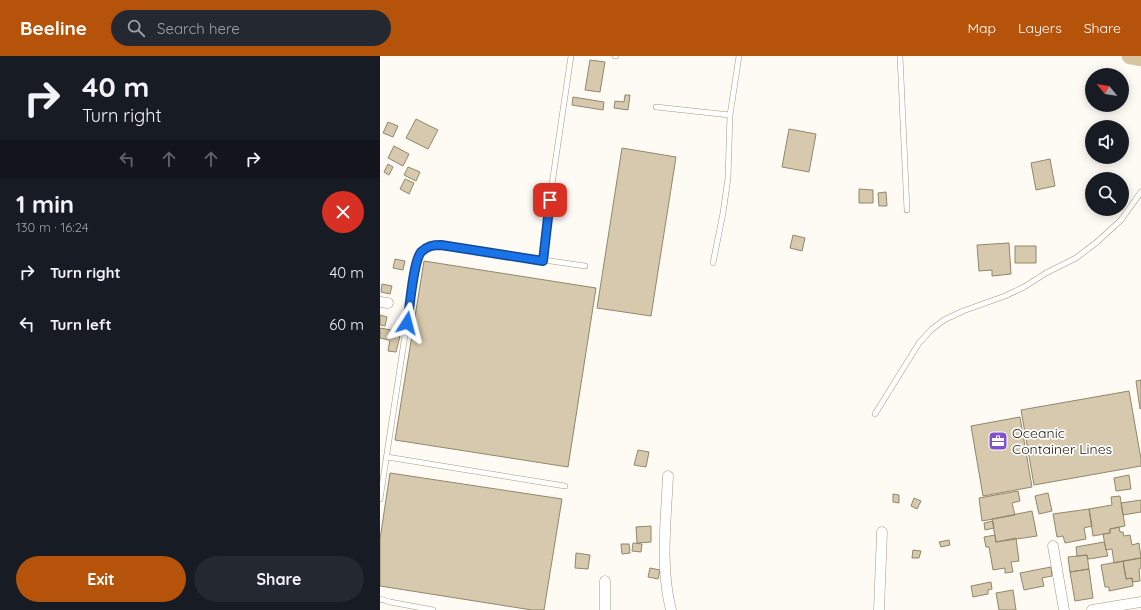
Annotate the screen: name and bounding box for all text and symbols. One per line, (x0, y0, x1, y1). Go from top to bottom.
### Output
search box (111, 10, 391, 46)
text: Beeline (20, 16, 87, 40)
icon: search (125, 17, 147, 39)
text: Search here (157, 19, 240, 38)
text: Map (967, 19, 996, 37)
text: Layers (1018, 19, 1062, 37)
text: Share (1084, 19, 1121, 37)
north arrow (1085, 68, 1129, 112)
map controls (1085, 68, 1129, 216)
text: 40 m (82, 69, 149, 104)
icon: right (16, 72, 68, 124)
text: Turn right (82, 104, 162, 127)
button: sound (1085, 120, 1129, 164)
icon: left (116, 148, 138, 170)
icon: ahead (158, 148, 180, 170)
icon: ahead (200, 148, 222, 170)
icon: right (242, 148, 264, 170)
button: search (1085, 172, 1129, 216)
pin (533, 183, 567, 217)
text: 1 min (16, 189, 74, 219)
icon: arrive (539, 189, 561, 211)
button: close (322, 191, 364, 233)
text: 130 m · 16:24 (16, 219, 89, 235)
icon: right (16, 261, 38, 283)
text: Turn right (50, 263, 121, 282)
text: 40 m (329, 263, 364, 282)
position arrow (386, 302, 428, 344)
icon: left (16, 313, 38, 335)
text: Turn left (50, 315, 112, 334)
text: 60 m (329, 315, 364, 334)
place label: Oceanic Container Lines (1012, 424, 1112, 458)
office icon: Oceanic Container Lines (987, 430, 1009, 452)
button: Exit (16, 556, 186, 602)
button: Share (194, 556, 364, 602)

